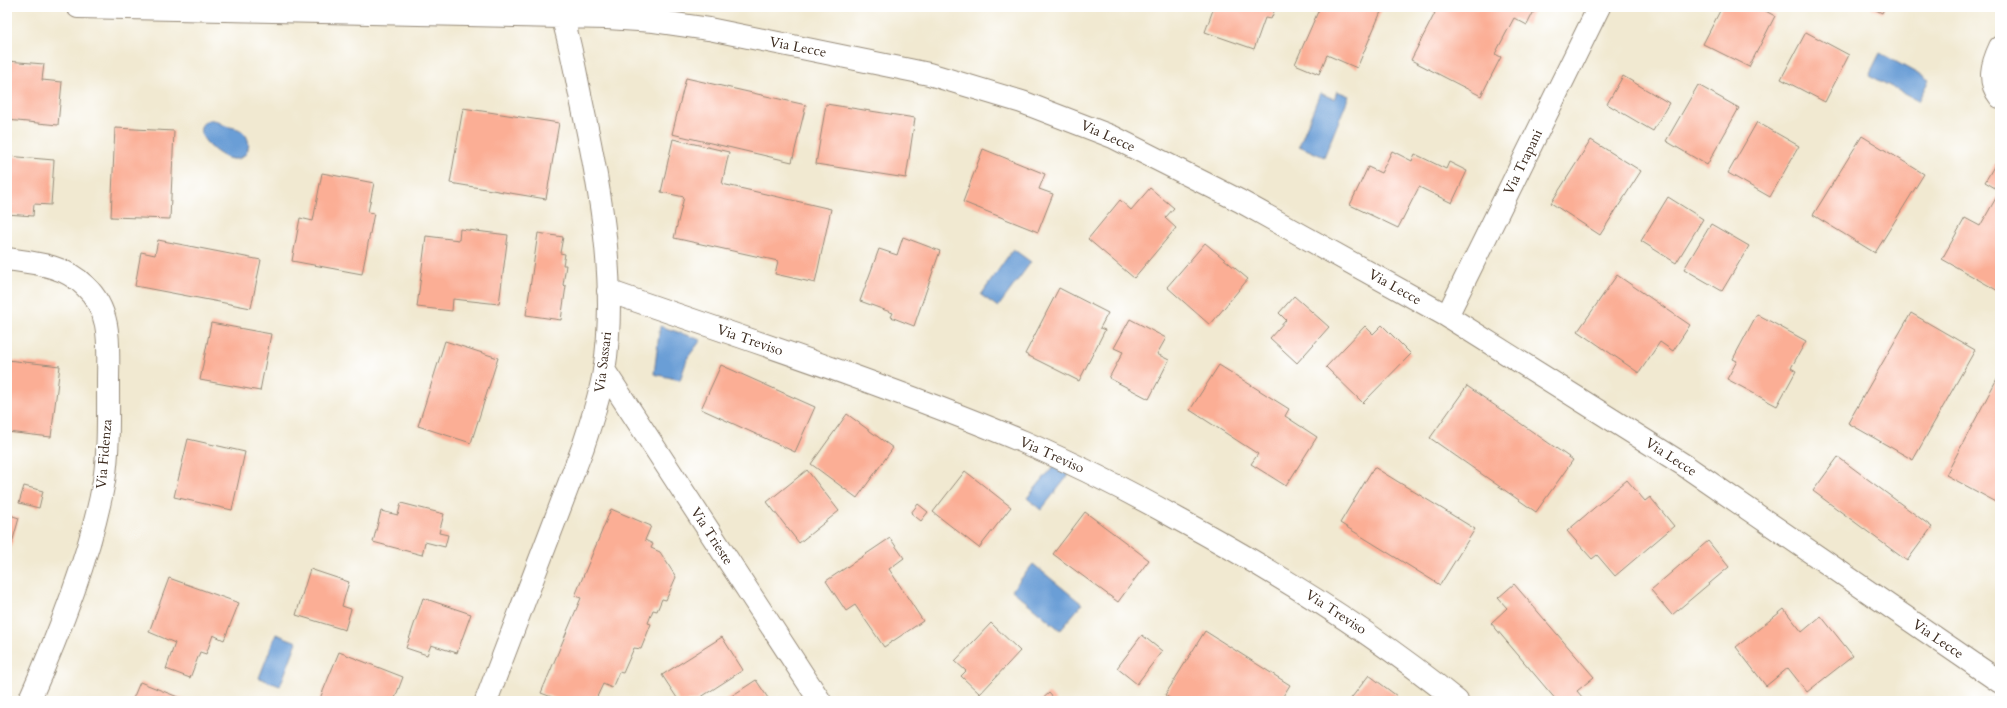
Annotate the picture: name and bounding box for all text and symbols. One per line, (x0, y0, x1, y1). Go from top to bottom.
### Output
street label: Via Lecce (768, 32, 828, 62)
street label: Via Lecce (1078, 116, 1138, 156)
street label: Via Trapani (1499, 126, 1547, 198)
street label: Via Lecce (1365, 265, 1425, 309)
street label: Via Treviso (714, 320, 786, 360)
street label: Via Sassari (590, 330, 616, 394)
street label: Via Fidenza (91, 418, 117, 490)
street label: Via Treviso (1017, 432, 1088, 478)
street label: Via Lecce (1642, 433, 1700, 481)
street label: Via Trieste (686, 503, 738, 569)
street label: Via Treviso (1302, 585, 1370, 639)
street label: Via Lecce (1909, 615, 1967, 663)

